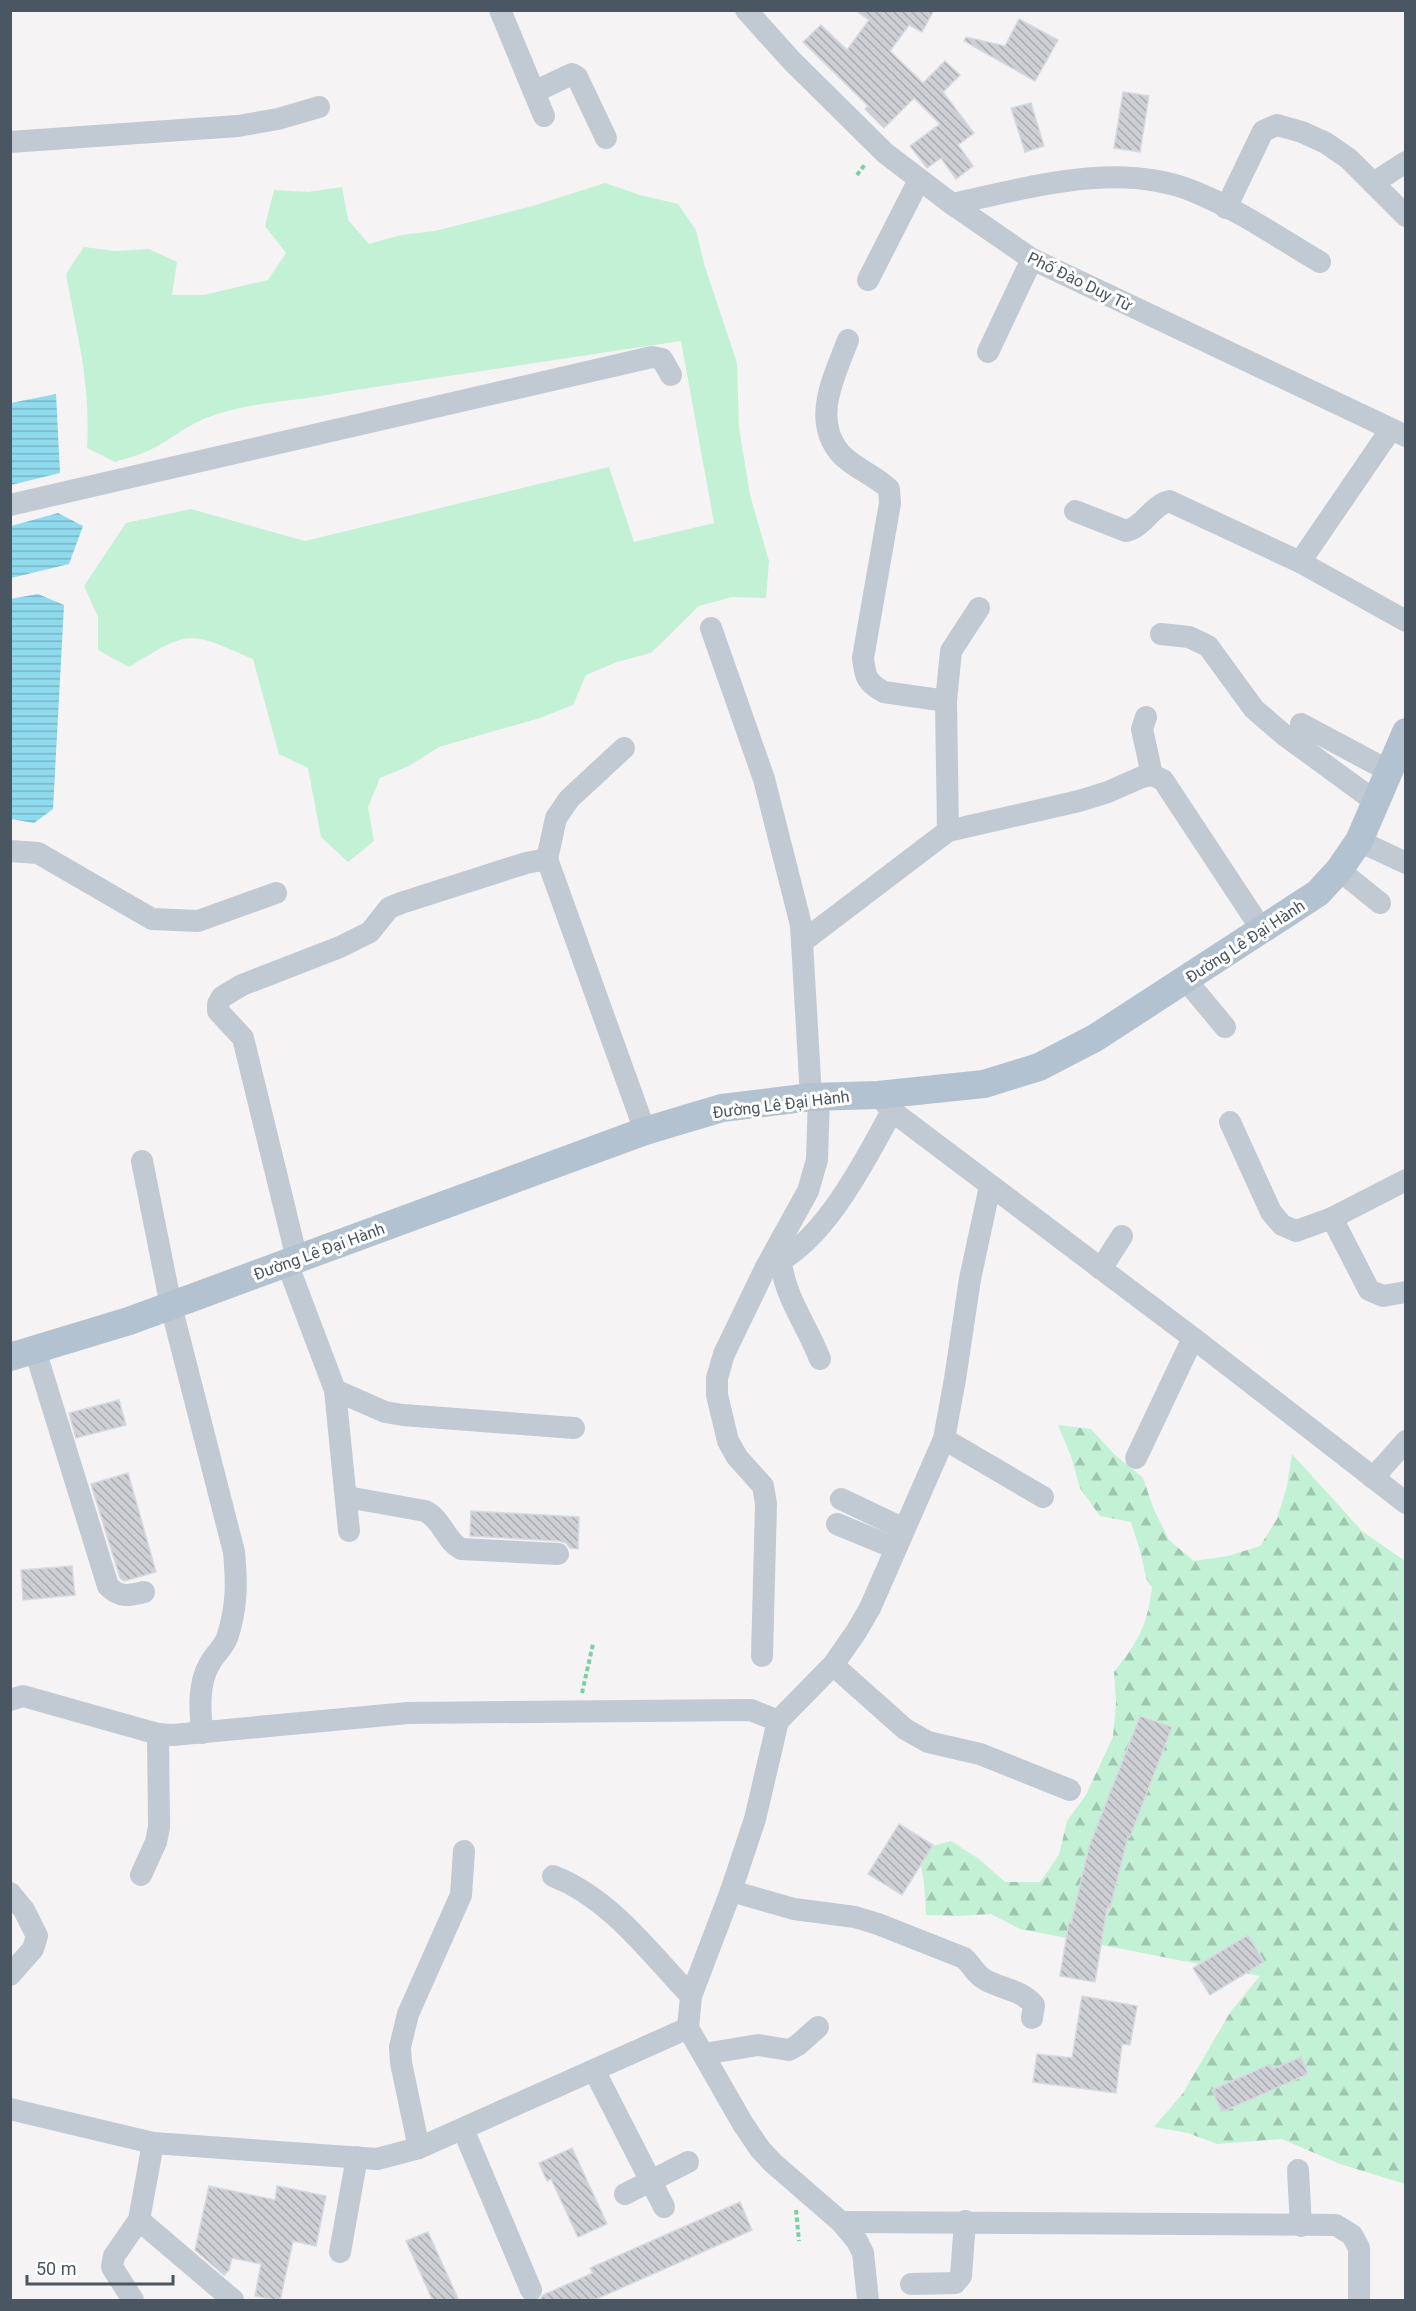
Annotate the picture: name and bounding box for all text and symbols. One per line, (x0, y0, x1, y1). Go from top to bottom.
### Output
street label: Phố Đào Duy Từ (1024, 248, 1136, 315)
street label: Đường Lê Đại Hành (1182, 896, 1308, 987)
street label: Đường Lê Đại Hành (712, 1087, 851, 1122)
street label: Đường Lê Đại Hành (251, 1219, 387, 1284)
scale bar (27, 2248, 172, 2286)
text: 50 m (36, 2258, 76, 2279)

